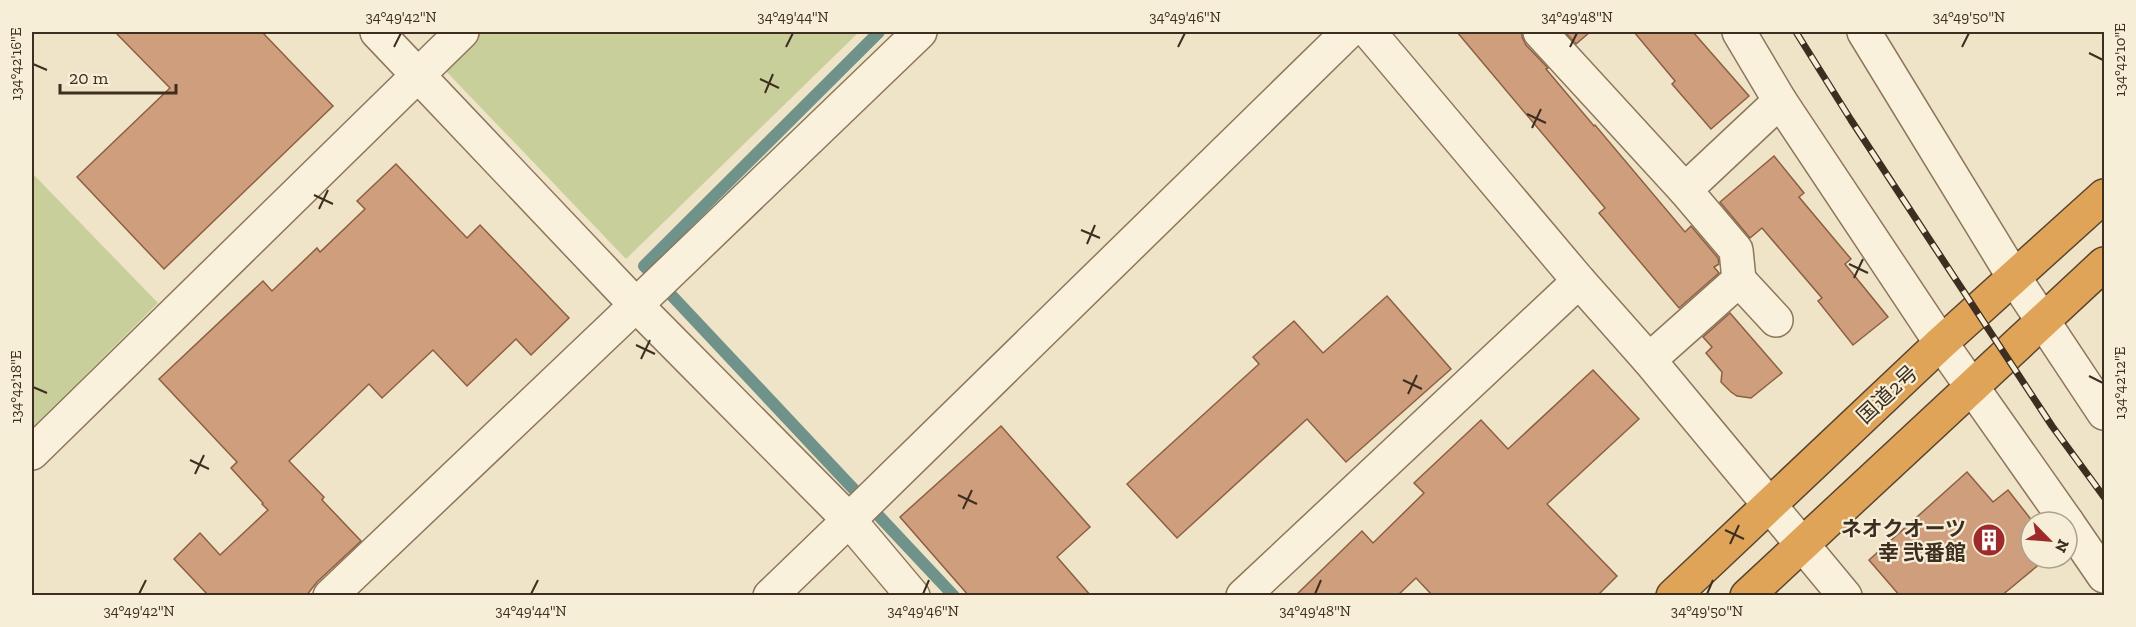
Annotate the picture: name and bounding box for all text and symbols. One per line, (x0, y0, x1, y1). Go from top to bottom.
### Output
text: 34°49'42"N (365, 8, 437, 26)
text: 34°49'44"N (757, 8, 829, 26)
text: 34°49'46"N (1149, 8, 1221, 26)
text: 34°49'48"N (1541, 8, 1613, 26)
text: 34°49'50"N (1933, 8, 2005, 26)
text: 134°42'10"E (2111, 23, 2129, 97)
text: 134°42'16"E (7, 27, 25, 101)
scale bar (60, 57, 176, 95)
text: 20 m (69, 67, 109, 89)
text: 134°42'12"E (2111, 346, 2129, 419)
text: 134°42'18"E (7, 350, 25, 424)
street label: 国道2号 (1851, 360, 1923, 428)
north arrow (2019, 510, 2079, 570)
place label: ネオクオーツ 幸 弐番館 (1841, 516, 1966, 565)
building icon: ネオクオーツ 幸 弐番館 (1971, 522, 2007, 558)
text: N (2051, 537, 2073, 556)
text: 34°49'42"N (103, 602, 175, 620)
text: 34°49'44"N (495, 602, 567, 620)
text: 34°49'46"N (887, 602, 959, 620)
text: 34°49'48"N (1279, 602, 1351, 620)
text: 34°49'50"N (1671, 602, 1743, 620)

